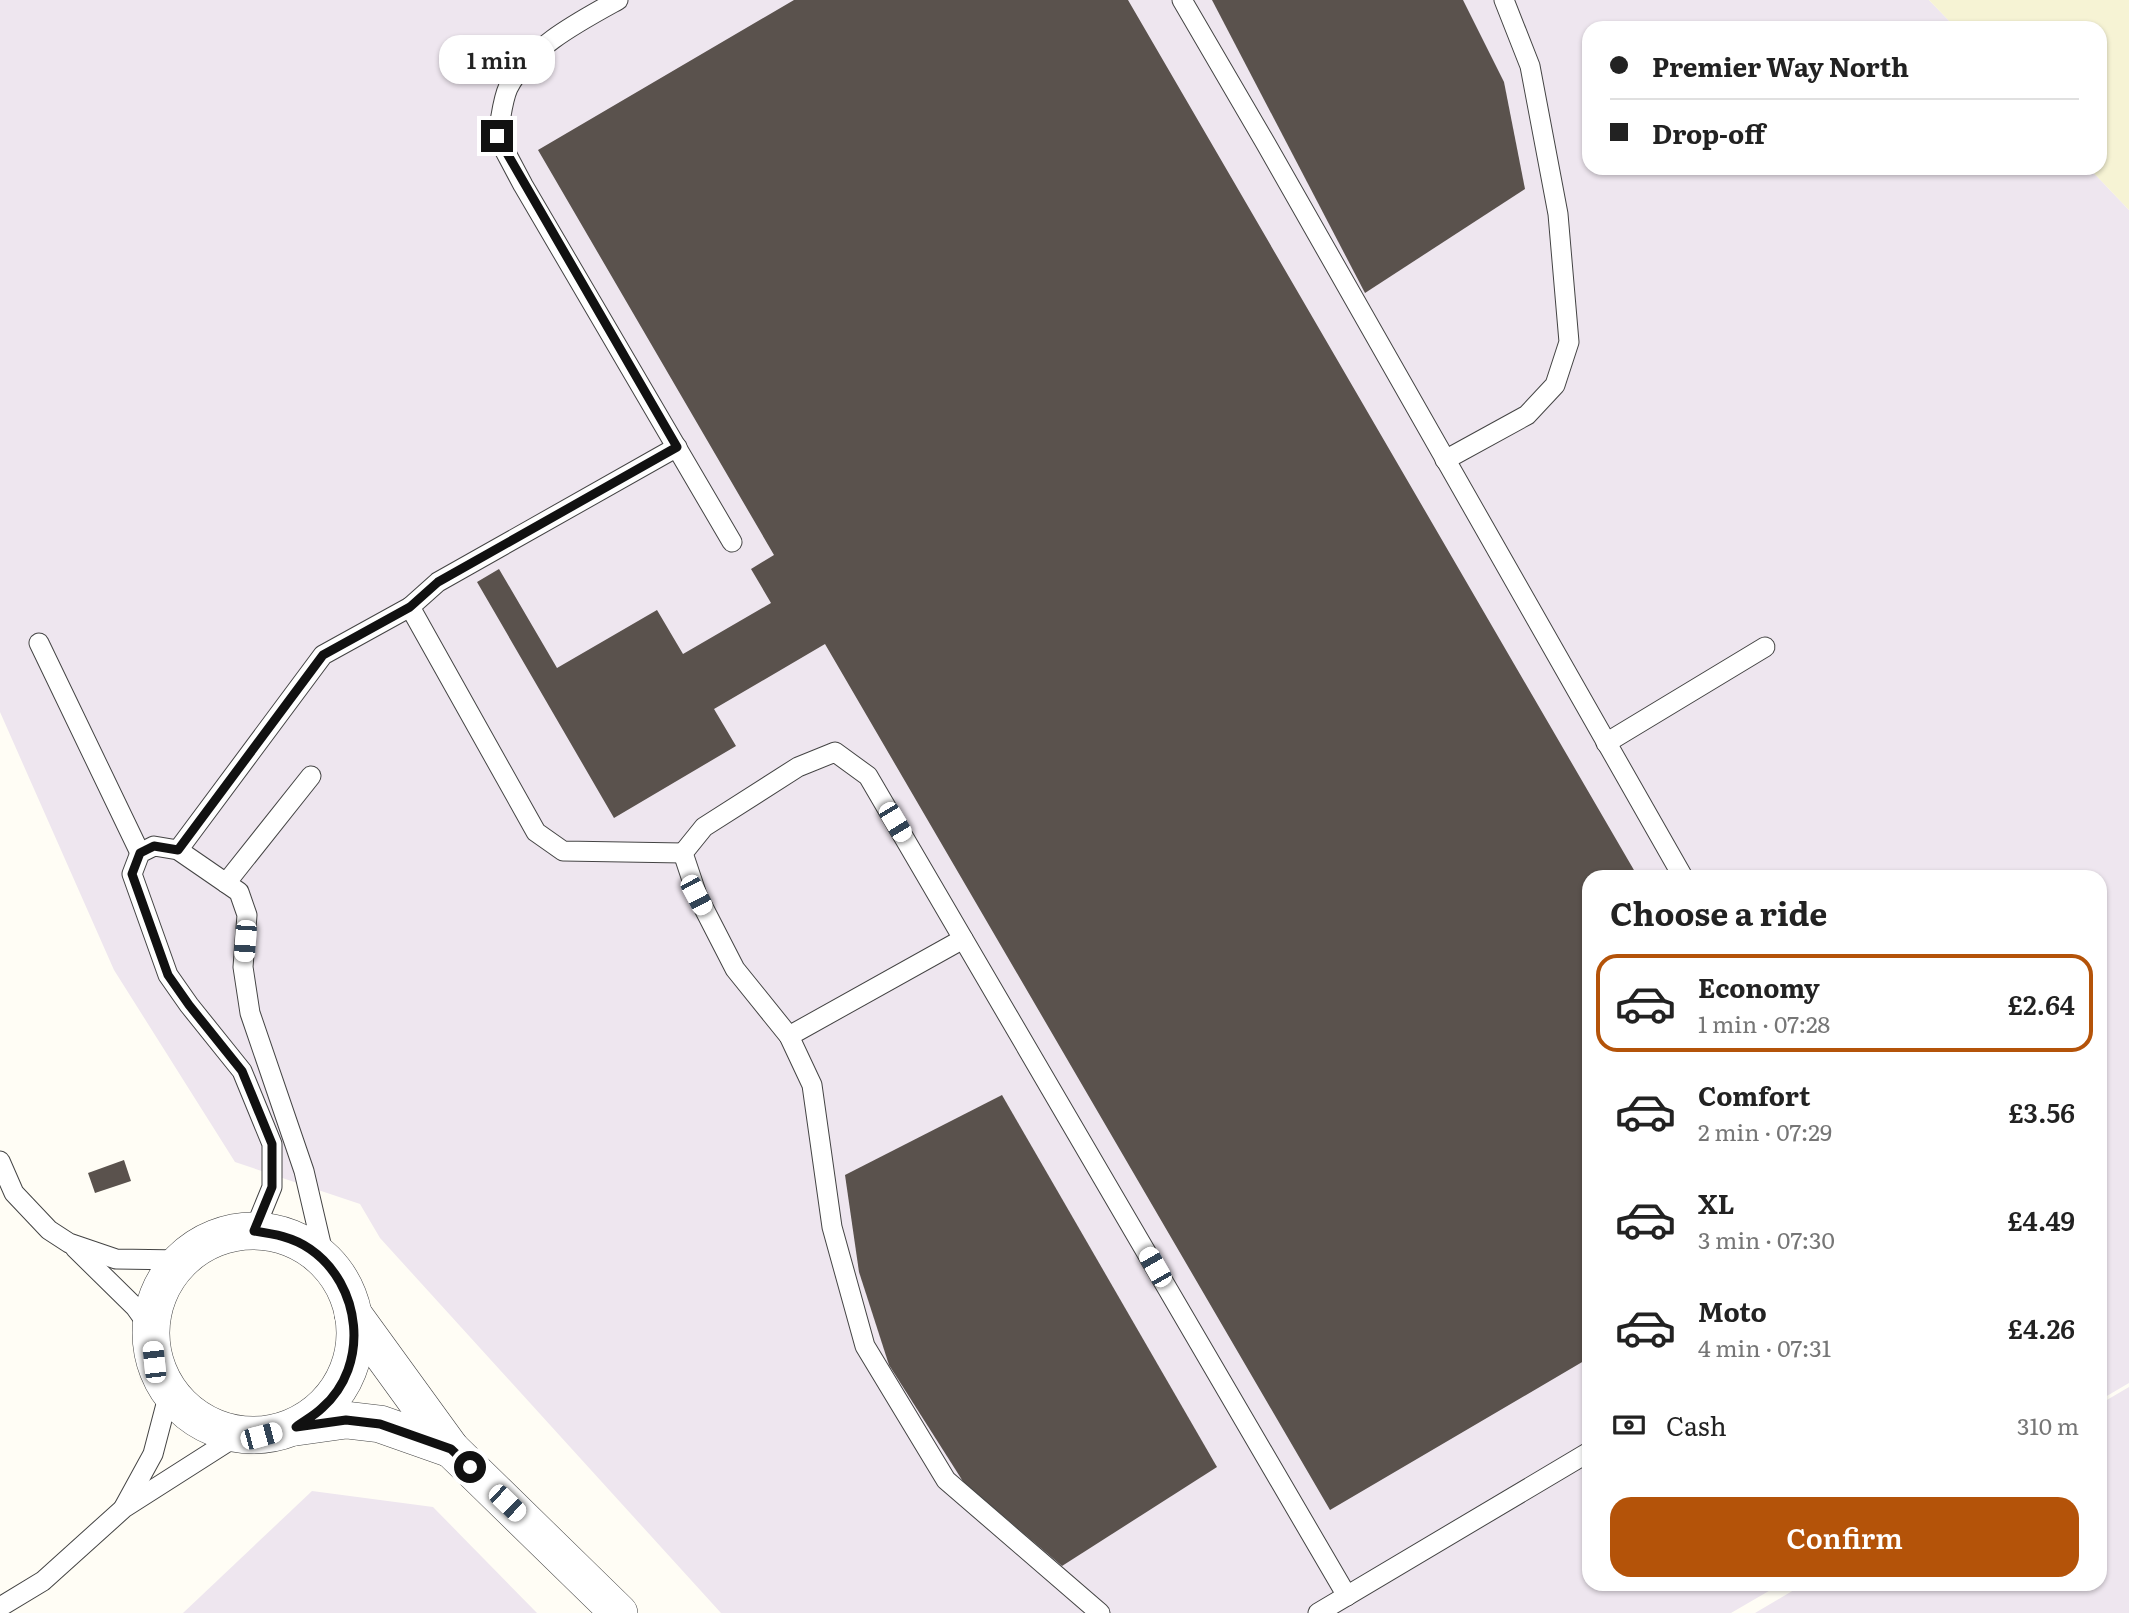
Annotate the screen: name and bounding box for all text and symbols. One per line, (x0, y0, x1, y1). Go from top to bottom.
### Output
callout: 1 min (439, 34, 555, 83)
text: 1 min (467, 42, 527, 76)
text: Premier Way North (1652, 46, 1909, 85)
text: Drop-off (1652, 113, 1765, 152)
route end (481, 120, 513, 152)
car (876, 799, 915, 845)
car (677, 872, 716, 918)
text: Choose a ride (1610, 888, 1827, 936)
car (234, 919, 257, 963)
text: Economy (1698, 967, 1820, 1006)
icon: car (1614, 972, 1677, 1035)
text: £2.64 (2008, 984, 2075, 1023)
text: 1 min · 07:28 (1698, 1006, 1830, 1040)
text: Comfort (1698, 1075, 1810, 1114)
icon: car (1614, 1080, 1677, 1143)
text: £3.56 (2009, 1092, 2075, 1131)
text: 2 min · 07:29 (1698, 1114, 1832, 1148)
text: XL (1698, 1183, 1735, 1222)
icon: car (1614, 1188, 1677, 1251)
text: £4.49 (2008, 1200, 2075, 1239)
text: 3 min · 07:30 (1698, 1222, 1835, 1256)
car (1136, 1244, 1175, 1290)
text: Moto (1698, 1291, 1767, 1330)
icon: car (1614, 1296, 1677, 1359)
text: £4.26 (2008, 1308, 2075, 1347)
text: 4 min · 07:31 (1698, 1330, 1831, 1364)
car (142, 1340, 167, 1384)
text: Cash (1666, 1405, 1727, 1444)
icon: cash (1610, 1406, 1648, 1444)
text: 310 m (2017, 1408, 2079, 1442)
car (238, 1420, 285, 1452)
route start (454, 1451, 486, 1483)
car (485, 1481, 530, 1525)
button: Confirm (1610, 1497, 2079, 1577)

